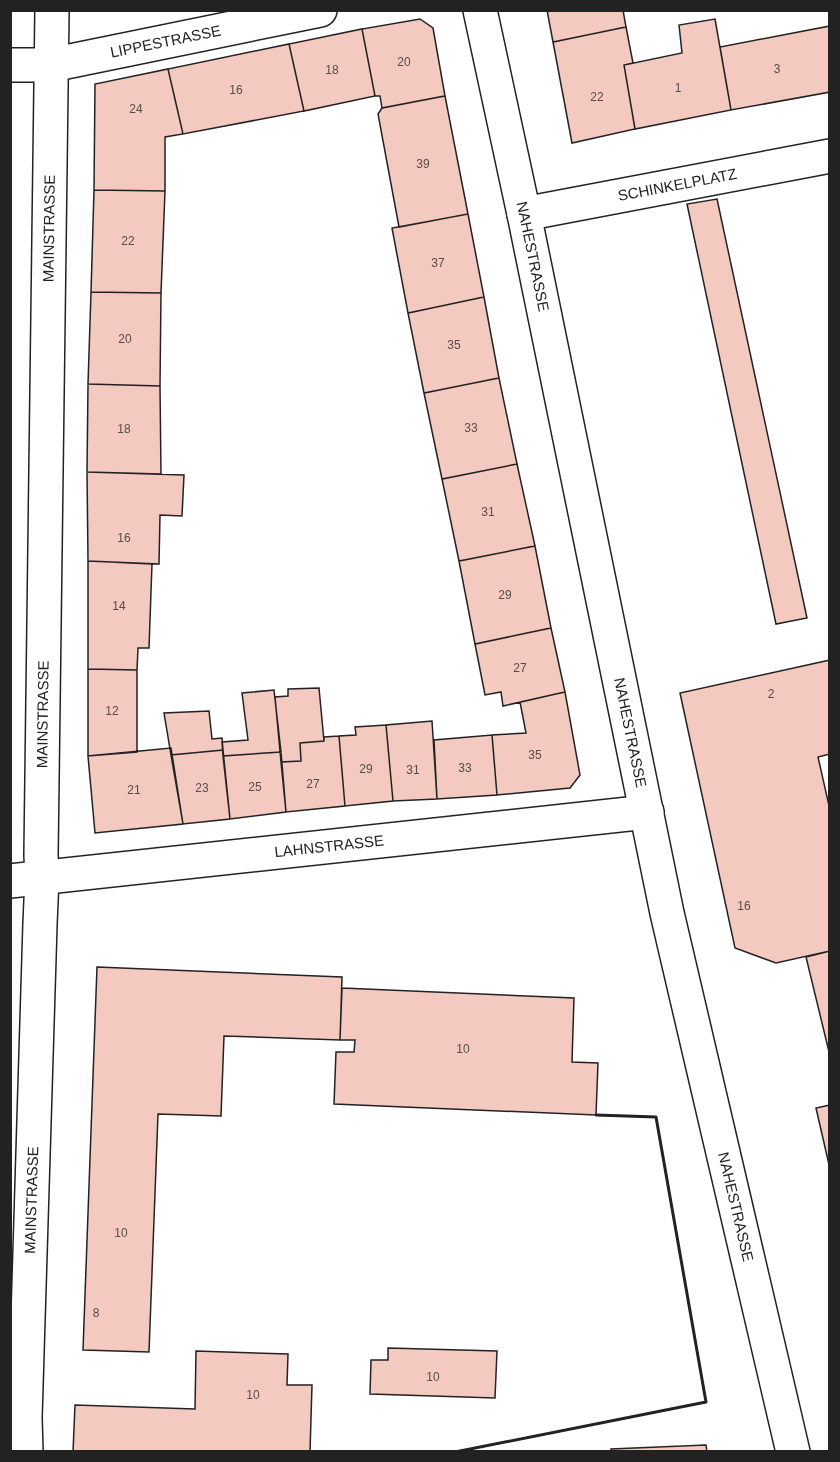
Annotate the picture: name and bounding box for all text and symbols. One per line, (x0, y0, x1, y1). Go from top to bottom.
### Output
street label: LIPPESTRASSE (109, 21, 222, 61)
house number: 20 (397, 55, 411, 69)
house number: 3 (774, 62, 781, 76)
house number: 18 (325, 63, 339, 77)
house number: 1 (675, 81, 682, 95)
house number: 16 (229, 83, 243, 97)
house number: 22 (590, 90, 604, 104)
house number: 24 (129, 102, 143, 116)
house number: 39 (416, 157, 430, 171)
street label: SCHINKELPLATZ (616, 165, 738, 204)
street label: MAINSTRASSE (39, 174, 58, 282)
street label: NAHESTRASSE (514, 200, 553, 313)
house number: 22 (121, 234, 135, 248)
house number: 37 (431, 256, 445, 270)
house number: 20 (118, 332, 132, 346)
house number: 35 (447, 338, 461, 352)
house number: 33 (464, 421, 478, 435)
house number: 18 (117, 422, 131, 436)
house number: 31 (481, 505, 495, 519)
house number: 16 (117, 531, 131, 545)
house number: 29 (498, 588, 512, 602)
house number: 14 (112, 599, 126, 613)
street label: MAINSTRASSE (33, 660, 52, 768)
house number: 27 (513, 661, 527, 675)
street label: NAHESTRASSE (611, 676, 650, 789)
house number: 2 (768, 687, 775, 701)
house number: 12 (105, 704, 119, 718)
house number: 35 (528, 748, 542, 762)
house number: 33 (458, 761, 472, 775)
house number: 29 (359, 762, 373, 776)
house number: 31 (406, 763, 420, 777)
house number: 27 (306, 777, 320, 791)
house number: 25 (248, 780, 262, 794)
house number: 23 (195, 781, 209, 795)
house number: 21 (127, 783, 141, 797)
street label: LAHNSTRASSE (273, 832, 385, 860)
house number: 16 (737, 899, 751, 913)
house number: 10 (456, 1042, 470, 1056)
street label: MAINSTRASSE (21, 1146, 41, 1254)
street label: NAHESTRASSE (715, 1150, 757, 1263)
house number: 10 (114, 1226, 128, 1240)
house number: 8 (93, 1306, 100, 1320)
house number: 10 (426, 1370, 440, 1384)
house number: 10 (246, 1388, 260, 1402)

